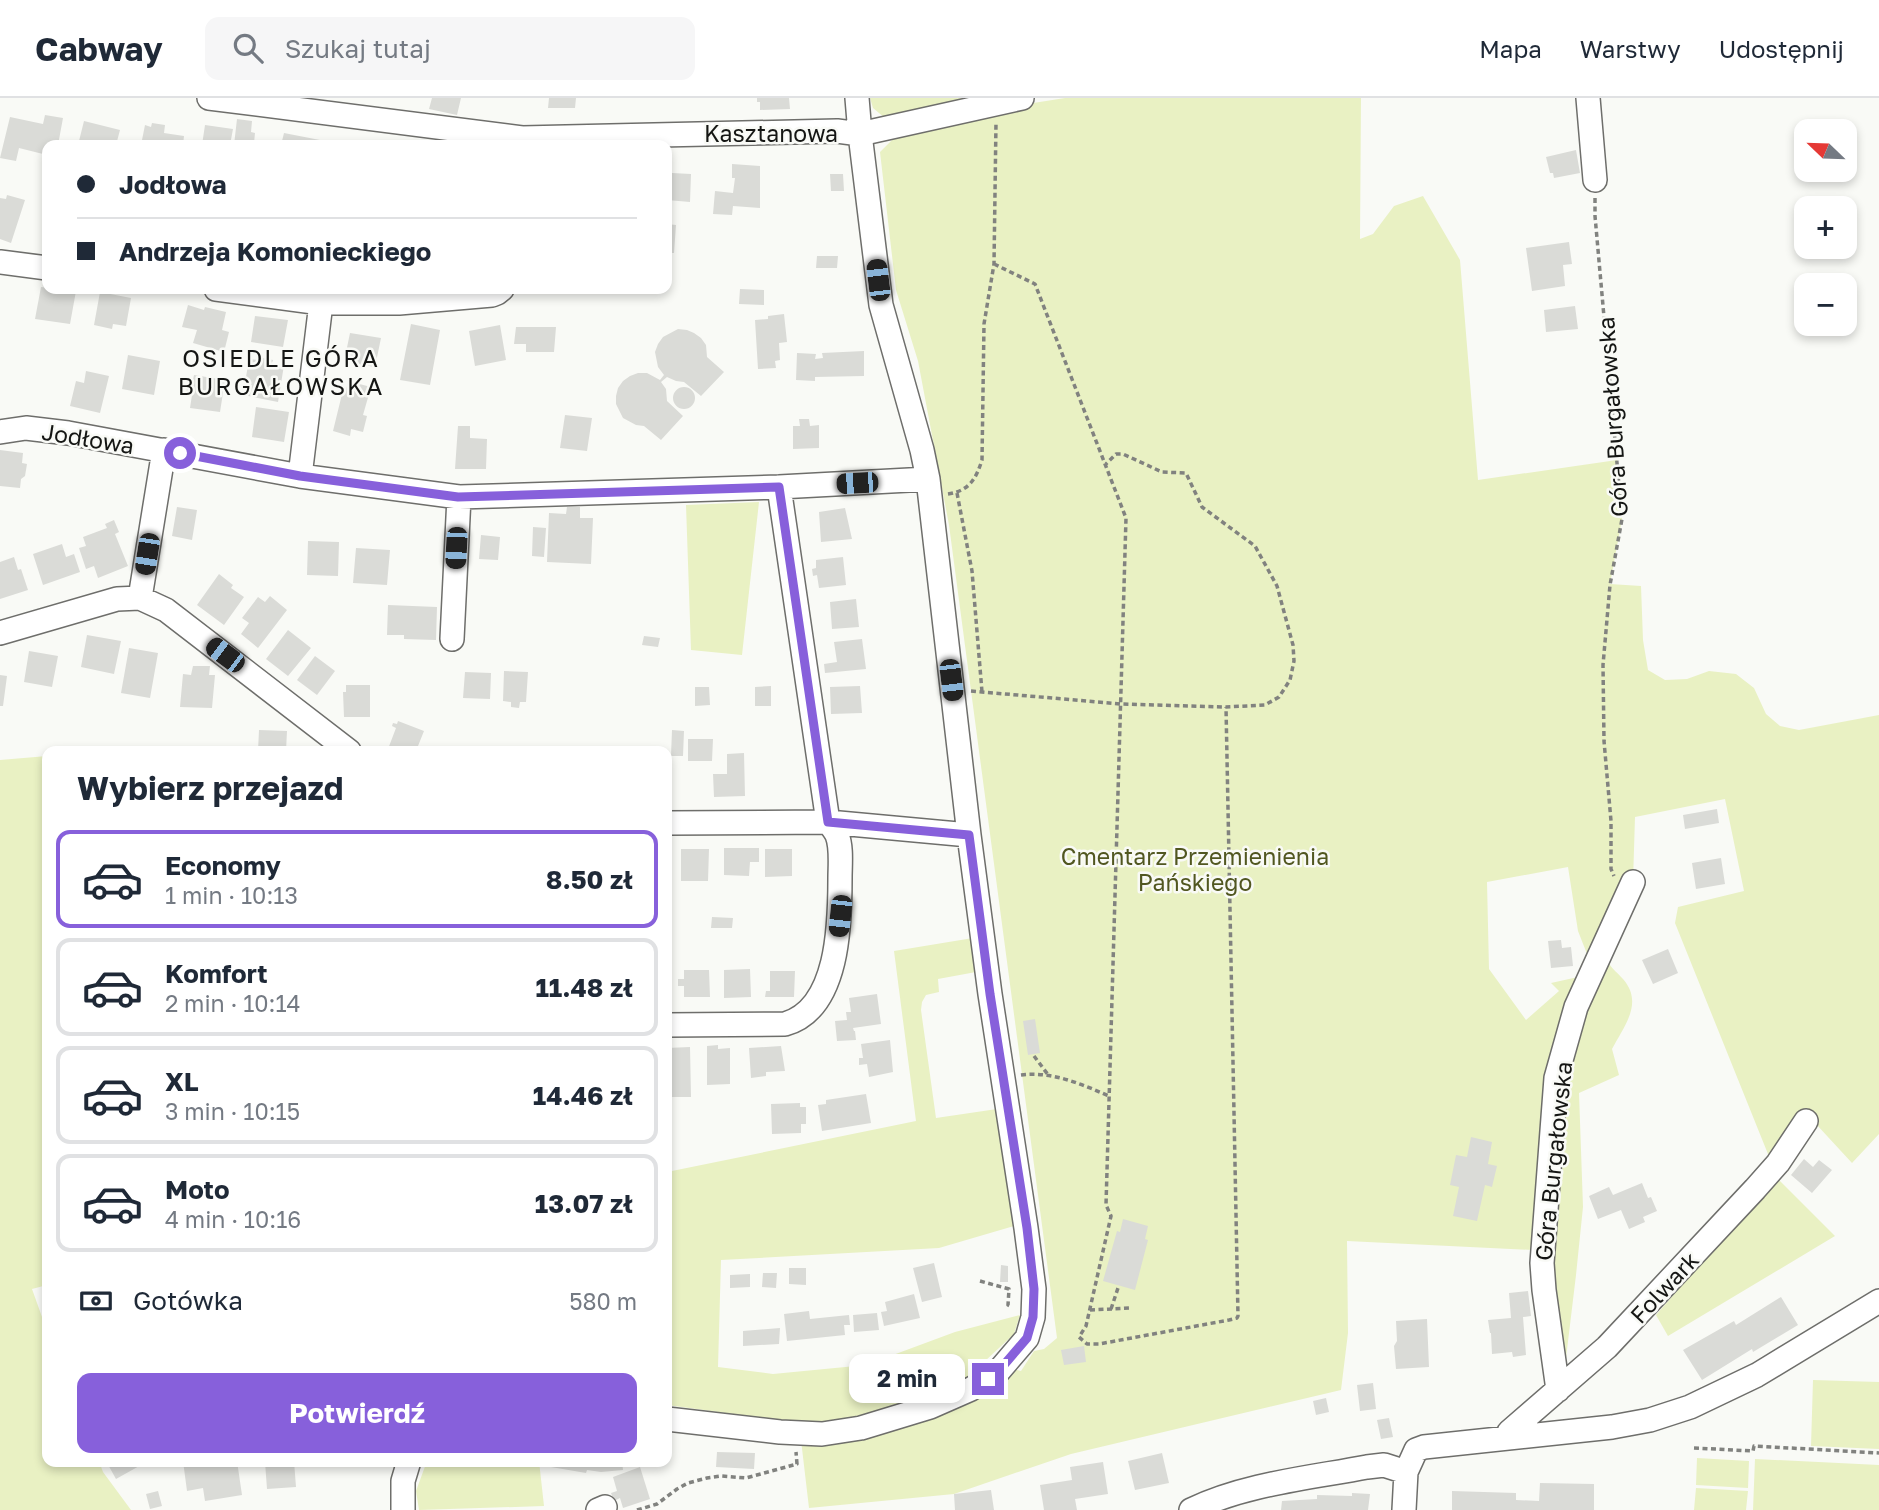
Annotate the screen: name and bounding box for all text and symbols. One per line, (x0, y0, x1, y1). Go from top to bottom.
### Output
search box (205, 17, 695, 80)
text: Cabway (35, 29, 163, 68)
icon: search (229, 29, 267, 67)
text: Szukaj tutaj (285, 33, 431, 64)
text: Mapa (1479, 34, 1542, 63)
text: Warstwy (1580, 34, 1681, 63)
text: Udostępnij (1719, 34, 1844, 63)
street label: Kasztanowa (704, 119, 838, 147)
north arrow (1794, 119, 1857, 182)
map controls (1794, 119, 1857, 336)
text: Jodłowa (119, 169, 227, 200)
button: + (1794, 196, 1857, 259)
text: Andrzeja Komonieckiego (119, 236, 431, 267)
car (866, 258, 891, 302)
button: − (1794, 273, 1857, 336)
street label: Góra Burgałowska (1591, 316, 1633, 518)
district label: OSIEDLE GÓRA BURGAŁOWSKA (178, 343, 384, 400)
street label: Jodłowa (40, 417, 136, 459)
route start (164, 437, 196, 469)
car (836, 471, 879, 495)
car (445, 526, 468, 570)
car (134, 532, 161, 576)
car (202, 634, 249, 676)
car (939, 658, 964, 702)
text: Wybierz przejazd (77, 769, 343, 807)
park label: Cmentarz Przemienienia Pańskiego (1061, 842, 1329, 896)
icon: car (81, 848, 144, 911)
text: Economy (165, 850, 281, 881)
text: 8.50 zł (546, 864, 633, 895)
text: 1 min · 10:13 (165, 881, 298, 909)
car (828, 894, 853, 938)
icon: car (81, 956, 144, 1019)
text: Komfort (165, 958, 268, 989)
text: 11.48 zł (535, 972, 633, 1003)
text: 2 min · 10:14 (165, 989, 301, 1017)
street label: Góra Burgałowska (1529, 1060, 1577, 1262)
icon: car (81, 1064, 144, 1127)
text: XL (165, 1066, 199, 1097)
text: 14.46 zł (533, 1080, 633, 1111)
text: 3 min · 10:15 (165, 1097, 300, 1125)
icon: car (81, 1172, 144, 1235)
text: Moto (165, 1174, 230, 1205)
text: 13.07 zł (535, 1188, 633, 1219)
text: 4 min · 10:16 (165, 1205, 301, 1233)
street label: Folwark (1624, 1245, 1704, 1329)
icon: cash (77, 1282, 115, 1320)
text: Gotówka (133, 1285, 243, 1316)
text: 580 m (569, 1287, 637, 1315)
callout: 2 min (848, 1354, 964, 1404)
route end (972, 1363, 1004, 1395)
text: 2 min (877, 1364, 937, 1392)
button: Potwierdź (77, 1373, 637, 1453)

